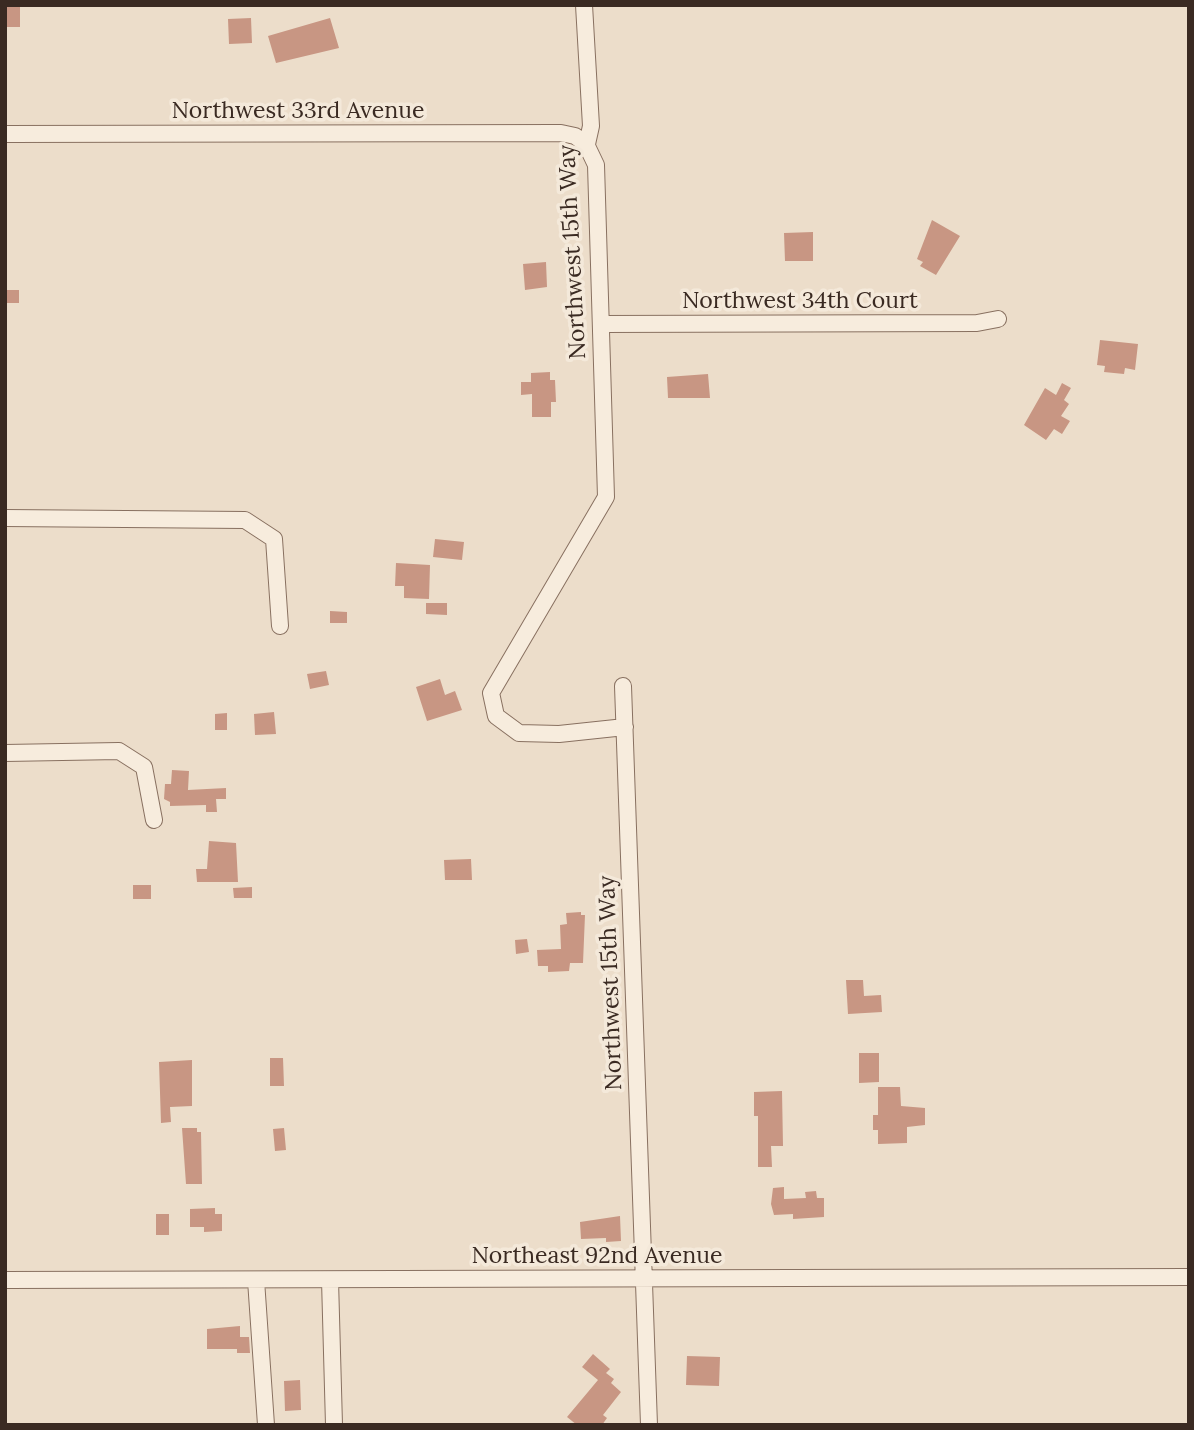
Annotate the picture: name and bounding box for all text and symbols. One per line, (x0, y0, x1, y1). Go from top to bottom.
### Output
street label: Northwest 33rd Avenue (172, 97, 424, 125)
street label: Northwest 15th Way (554, 144, 592, 360)
street label: Northwest 34th Court (682, 287, 918, 315)
street label: Northwest 15th Way (593, 875, 629, 1091)
street label: Northeast 92nd Avenue (472, 1242, 722, 1270)

